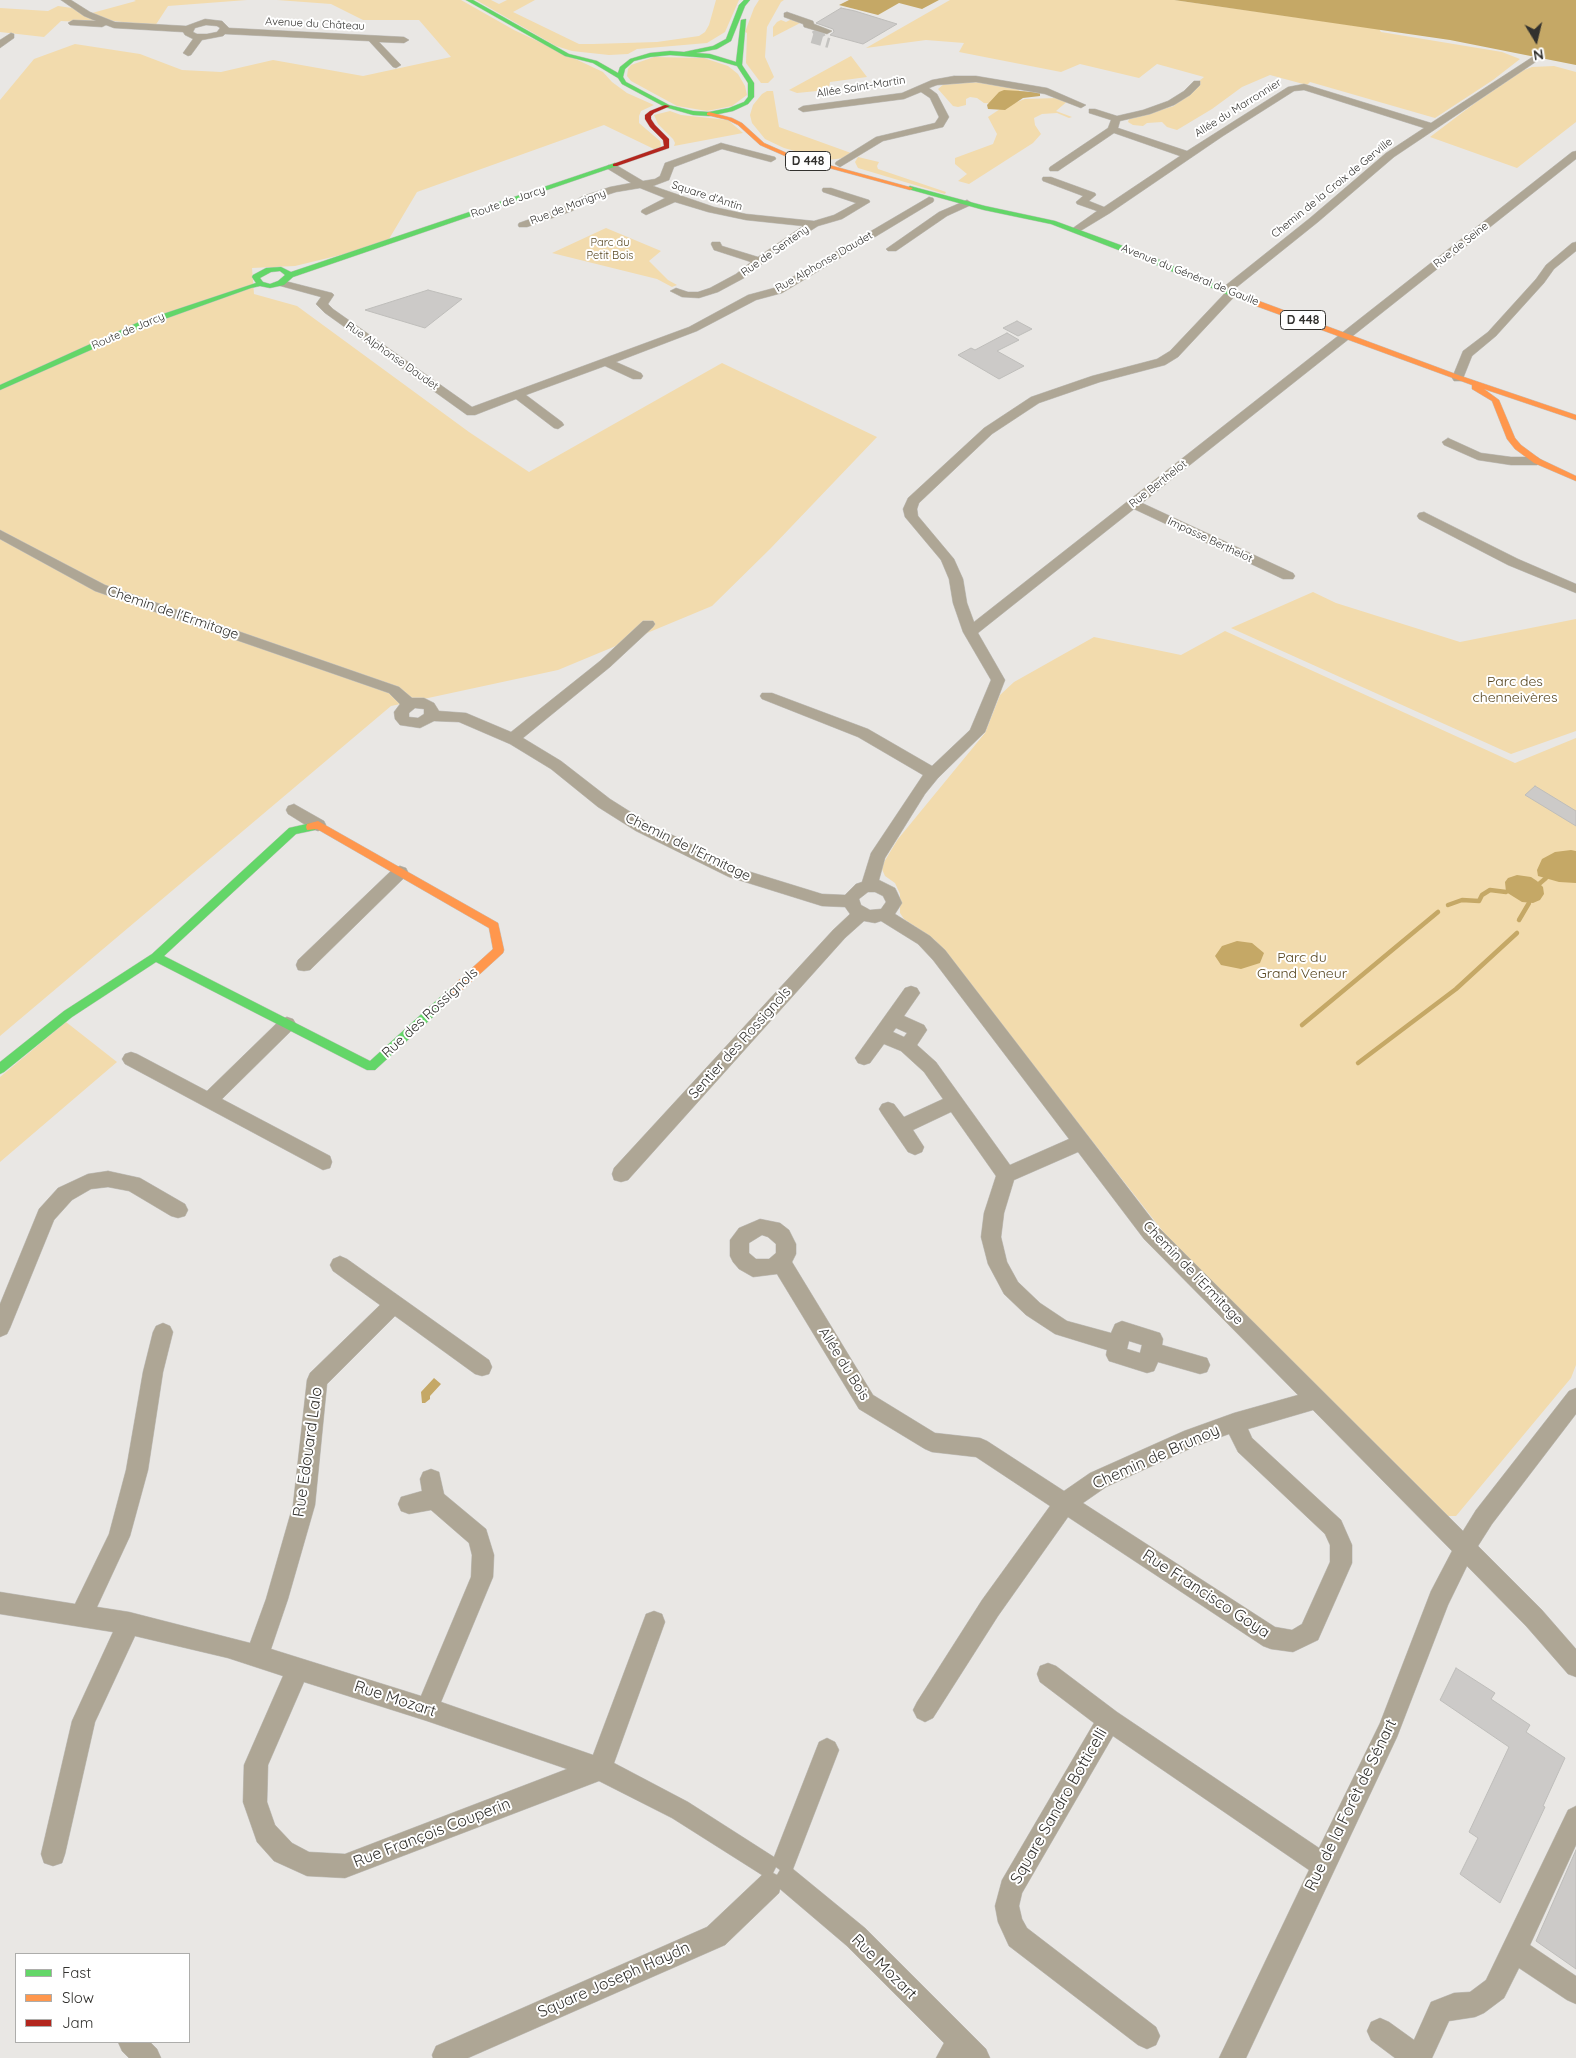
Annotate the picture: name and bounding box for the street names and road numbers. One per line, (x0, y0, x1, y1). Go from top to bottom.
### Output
street label: Avenue du Château (265, 15, 365, 33)
street label: Allée Saint-Martin (816, 73, 906, 101)
street label: Allée du Marronnier (1192, 76, 1284, 140)
street label: Chemin de la Croix de Gerville (1269, 135, 1395, 241)
road number: D 448 (786, 152, 830, 170)
street label: Square d'Antin (670, 178, 744, 214)
street label: Route de Jarcy (469, 183, 547, 221)
street label: Rue de Marigny (528, 186, 608, 228)
street label: Rue de Seine (1431, 219, 1491, 271)
street label: Rue de Senteny (739, 223, 811, 279)
street label: Rue Alphonse Daudet (773, 229, 875, 295)
street label: Avenue du Général de Gaulle (1119, 241, 1261, 309)
street label: Route de Jarcy (90, 310, 166, 352)
road number: D 448 (1280, 310, 1326, 330)
street label: Rue Alphonse Daudet (343, 319, 441, 393)
street label: Rue Berthelot (1127, 457, 1189, 511)
street label: Impasse Berthelot (1165, 515, 1255, 565)
street label: Chemin de l'Ermitage (105, 583, 241, 643)
street label: Chemin de l'Ermitage (623, 809, 753, 885)
street label: Rue des Rossignols (379, 964, 481, 1062)
street label: Sentier des Rossignols (685, 984, 795, 1102)
street label: Chemin de l'Ermitage (1139, 1218, 1247, 1328)
street label: Allée du Bois (815, 1325, 873, 1403)
street label: Rue Edouard Lalo (289, 1386, 327, 1518)
street label: Chemin de Brunoy (1090, 1420, 1222, 1494)
street label: Rue Francisco Goya (1139, 1546, 1273, 1642)
street label: Rue Mozart (352, 1677, 438, 1721)
street label: Rue de la Forêt de Sénart (1301, 1716, 1401, 1894)
street label: Square Sandro Botticelli (1007, 1725, 1111, 1887)
street label: Rue François Couperin (351, 1794, 513, 1872)
street label: Rue Mozart (847, 1930, 921, 2004)
street label: Square Joseph Haydn (535, 1938, 693, 2022)

